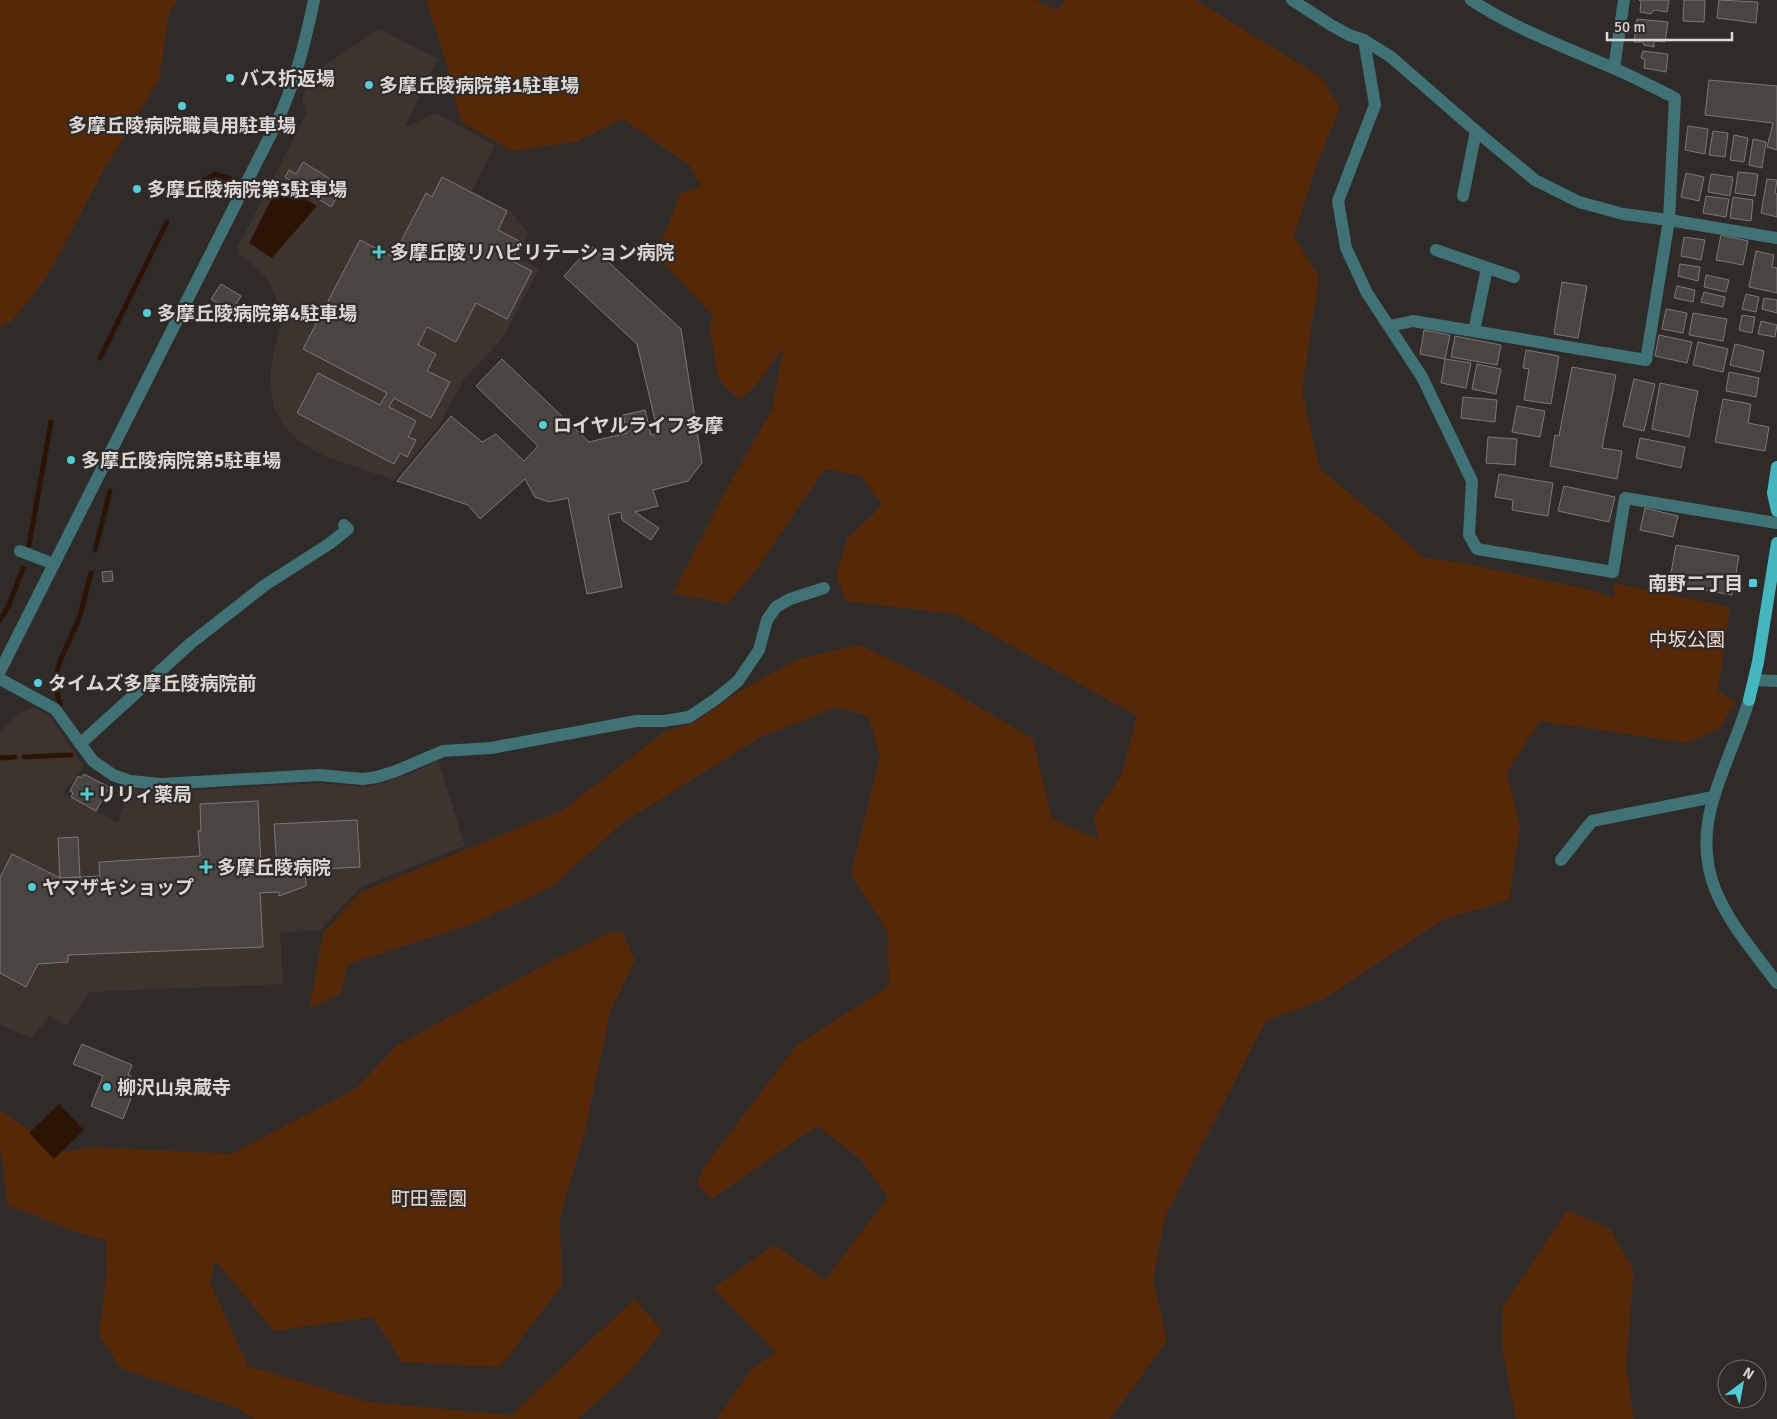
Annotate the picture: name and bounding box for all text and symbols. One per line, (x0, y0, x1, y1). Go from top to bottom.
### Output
scale bar (1607, 10, 1732, 42)
text: 50 m (1614, 18, 1645, 36)
place label: バス折返場 (240, 67, 335, 91)
marker: バス折返場 (224, 72, 236, 84)
place label: 多摩丘陵病院第1駐車場 (379, 74, 579, 98)
marker: 多摩丘陵病院第1駐車場 (363, 79, 375, 91)
marker: 多摩丘陵病院職員用駐車場 (176, 100, 188, 112)
place label: 多摩丘陵病院職員用駐車場 (68, 114, 296, 138)
place label: 多摩丘陵病院第3駐車場 (147, 178, 347, 202)
marker: 多摩丘陵病院第3駐車場 (131, 183, 143, 195)
place label: 多摩丘陵リハビリテーション病院 (390, 241, 675, 265)
marker: 多摩丘陵リハビリテーション病院 (372, 245, 386, 259)
place label: 多摩丘陵病院第4駐車場 (157, 302, 357, 326)
marker: 多摩丘陵病院第4駐車場 (141, 307, 153, 319)
place label: ロイヤルライフ多摩 (553, 414, 723, 438)
marker: ロイヤルライフ多摩 (537, 419, 549, 431)
place label: 多摩丘陵病院第5駐車場 (81, 449, 281, 473)
marker: 多摩丘陵病院第5駐車場 (65, 454, 77, 466)
place label: 南野二丁目 (1648, 572, 1743, 596)
marker: 南野二丁目 (1747, 577, 1759, 589)
park label: 中坂公園 (1649, 628, 1725, 652)
place label: タイムズ多摩丘陵病院前 (48, 672, 257, 696)
marker: タイムズ多摩丘陵病院前 (32, 677, 44, 689)
place label: リリィ薬局 (97, 783, 192, 807)
marker: リリィ薬局 (81, 788, 93, 800)
place label: 多摩丘陵病院 (217, 856, 331, 880)
marker: 多摩丘陵病院 (199, 860, 213, 874)
place label: ヤマザキショップ (42, 876, 194, 900)
marker: ヤマザキショップ (26, 881, 38, 893)
place label: 柳沢山泉蔵寺 (117, 1076, 231, 1100)
marker: 柳沢山泉蔵寺 (101, 1081, 113, 1093)
park label: 町田霊園 (391, 1187, 467, 1211)
north arrow (1717, 1359, 1767, 1409)
text: N (1740, 1364, 1757, 1383)

